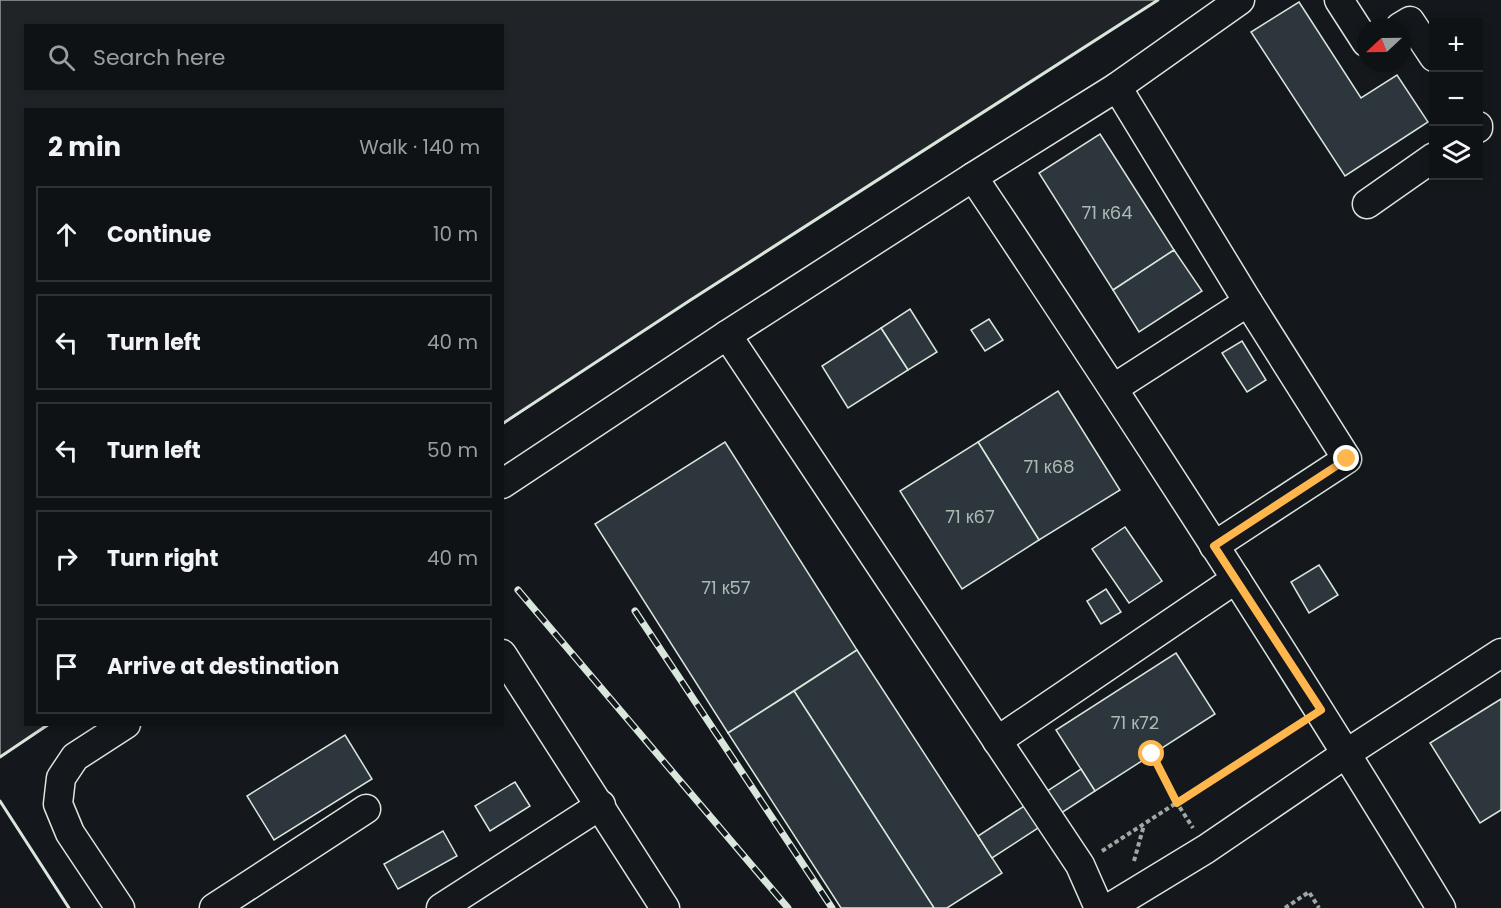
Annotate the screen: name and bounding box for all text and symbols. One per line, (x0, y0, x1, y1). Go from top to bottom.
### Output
north arrow (1357, 18, 1411, 72)
map controls (1429, 18, 1483, 180)
button: + (1429, 18, 1483, 72)
search box (24, 24, 504, 90)
icon: search (45, 41, 78, 74)
text: Search here (93, 42, 226, 73)
button: − (1429, 72, 1483, 126)
button: layers (1429, 126, 1483, 180)
text: 2 min (48, 129, 121, 165)
text: Walk · 140 m (359, 133, 480, 161)
house number: 71 к64 (1081, 200, 1133, 225)
icon: ahead (50, 218, 83, 251)
text: Continue (107, 219, 211, 250)
text: 10 m (433, 220, 478, 248)
icon: left (50, 326, 83, 359)
text: Turn left (107, 327, 201, 358)
text: 40 m (427, 328, 478, 356)
icon: left (50, 434, 83, 467)
text: Turn left (107, 435, 201, 466)
text: 50 m (427, 436, 478, 464)
route end (1333, 445, 1359, 471)
house number: 71 к68 (1023, 454, 1075, 479)
house number: 71 к67 (945, 504, 995, 529)
icon: right (50, 542, 83, 575)
text: Turn right (107, 543, 218, 574)
text: 40 m (427, 544, 478, 572)
house number: 71 к57 (701, 575, 751, 600)
icon: arrive (50, 650, 83, 683)
text: Arrive at destination (107, 651, 339, 682)
house number: 71 к72 (1111, 710, 1159, 735)
route start (1138, 740, 1164, 766)

